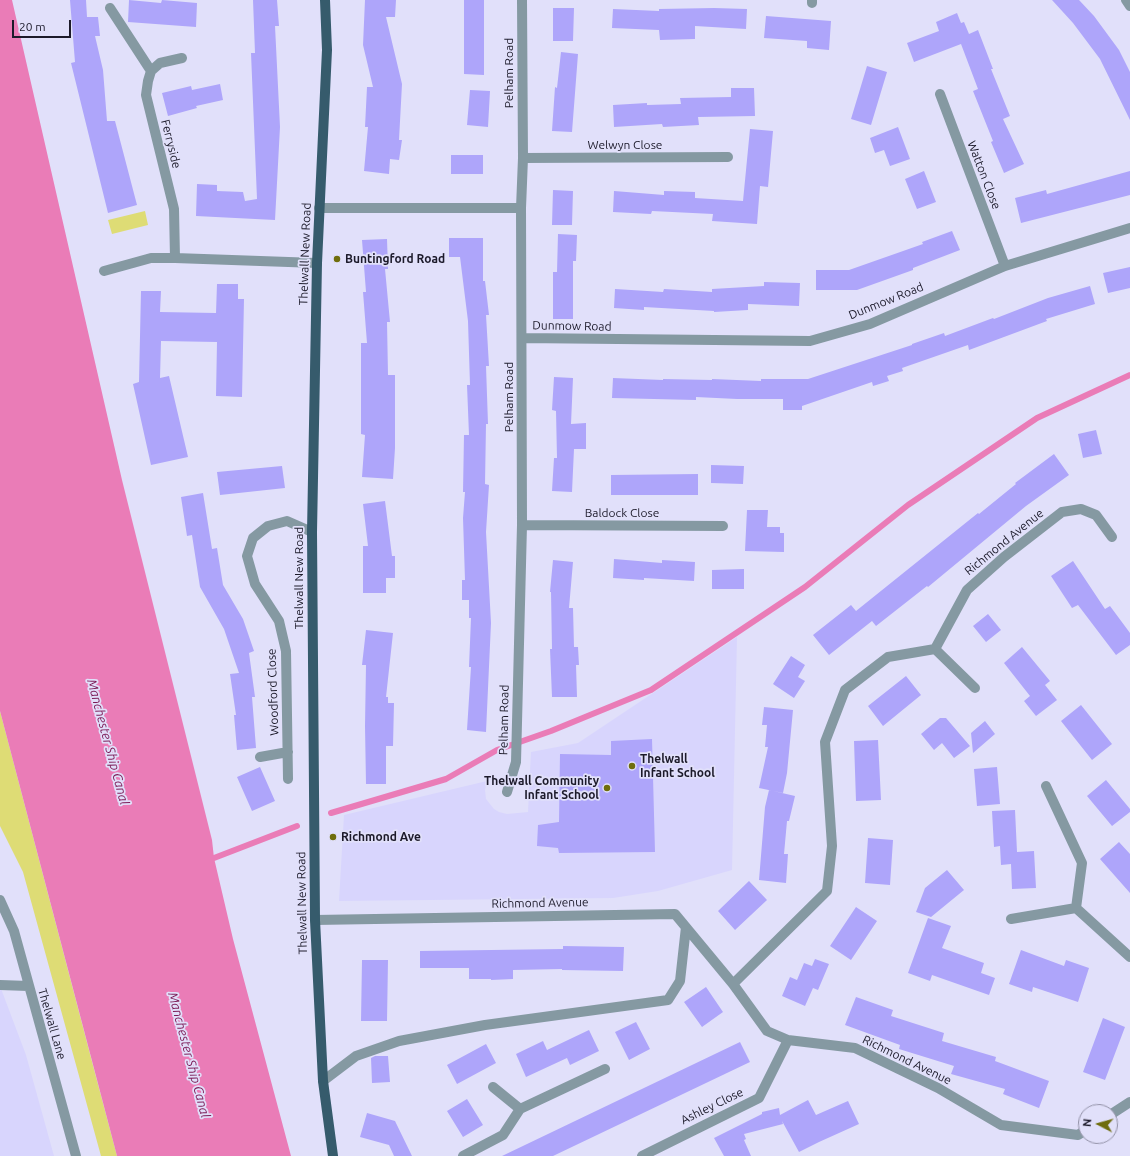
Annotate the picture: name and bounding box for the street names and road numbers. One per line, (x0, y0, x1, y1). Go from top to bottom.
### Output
street label: Pelham Road (502, 38, 516, 108)
street label: Ferryside (158, 118, 184, 170)
street label: Welwyn Close (588, 138, 662, 152)
street label: Watton Close (964, 139, 1004, 211)
street label: Thelwall New Road (296, 202, 314, 306)
street label: Dunmow Road (847, 279, 925, 323)
street label: Dunmow Road (532, 318, 612, 334)
street label: Pelham Road (502, 362, 516, 432)
street label: Baldock Close (585, 506, 659, 520)
street label: Richmond Avenue (962, 506, 1046, 578)
street label: Thelwall New Road (292, 527, 306, 629)
street label: Woodford Close (264, 648, 282, 736)
street label: Pelham Road (496, 685, 512, 755)
street label: Thelwall New Road (294, 852, 310, 954)
street label: Richmond Avenue (491, 895, 589, 911)
street label: Thelwall Lane (35, 987, 69, 1061)
street label: Richmond Avenue (860, 1032, 954, 1088)
street label: Ashley Close (678, 1085, 746, 1127)

